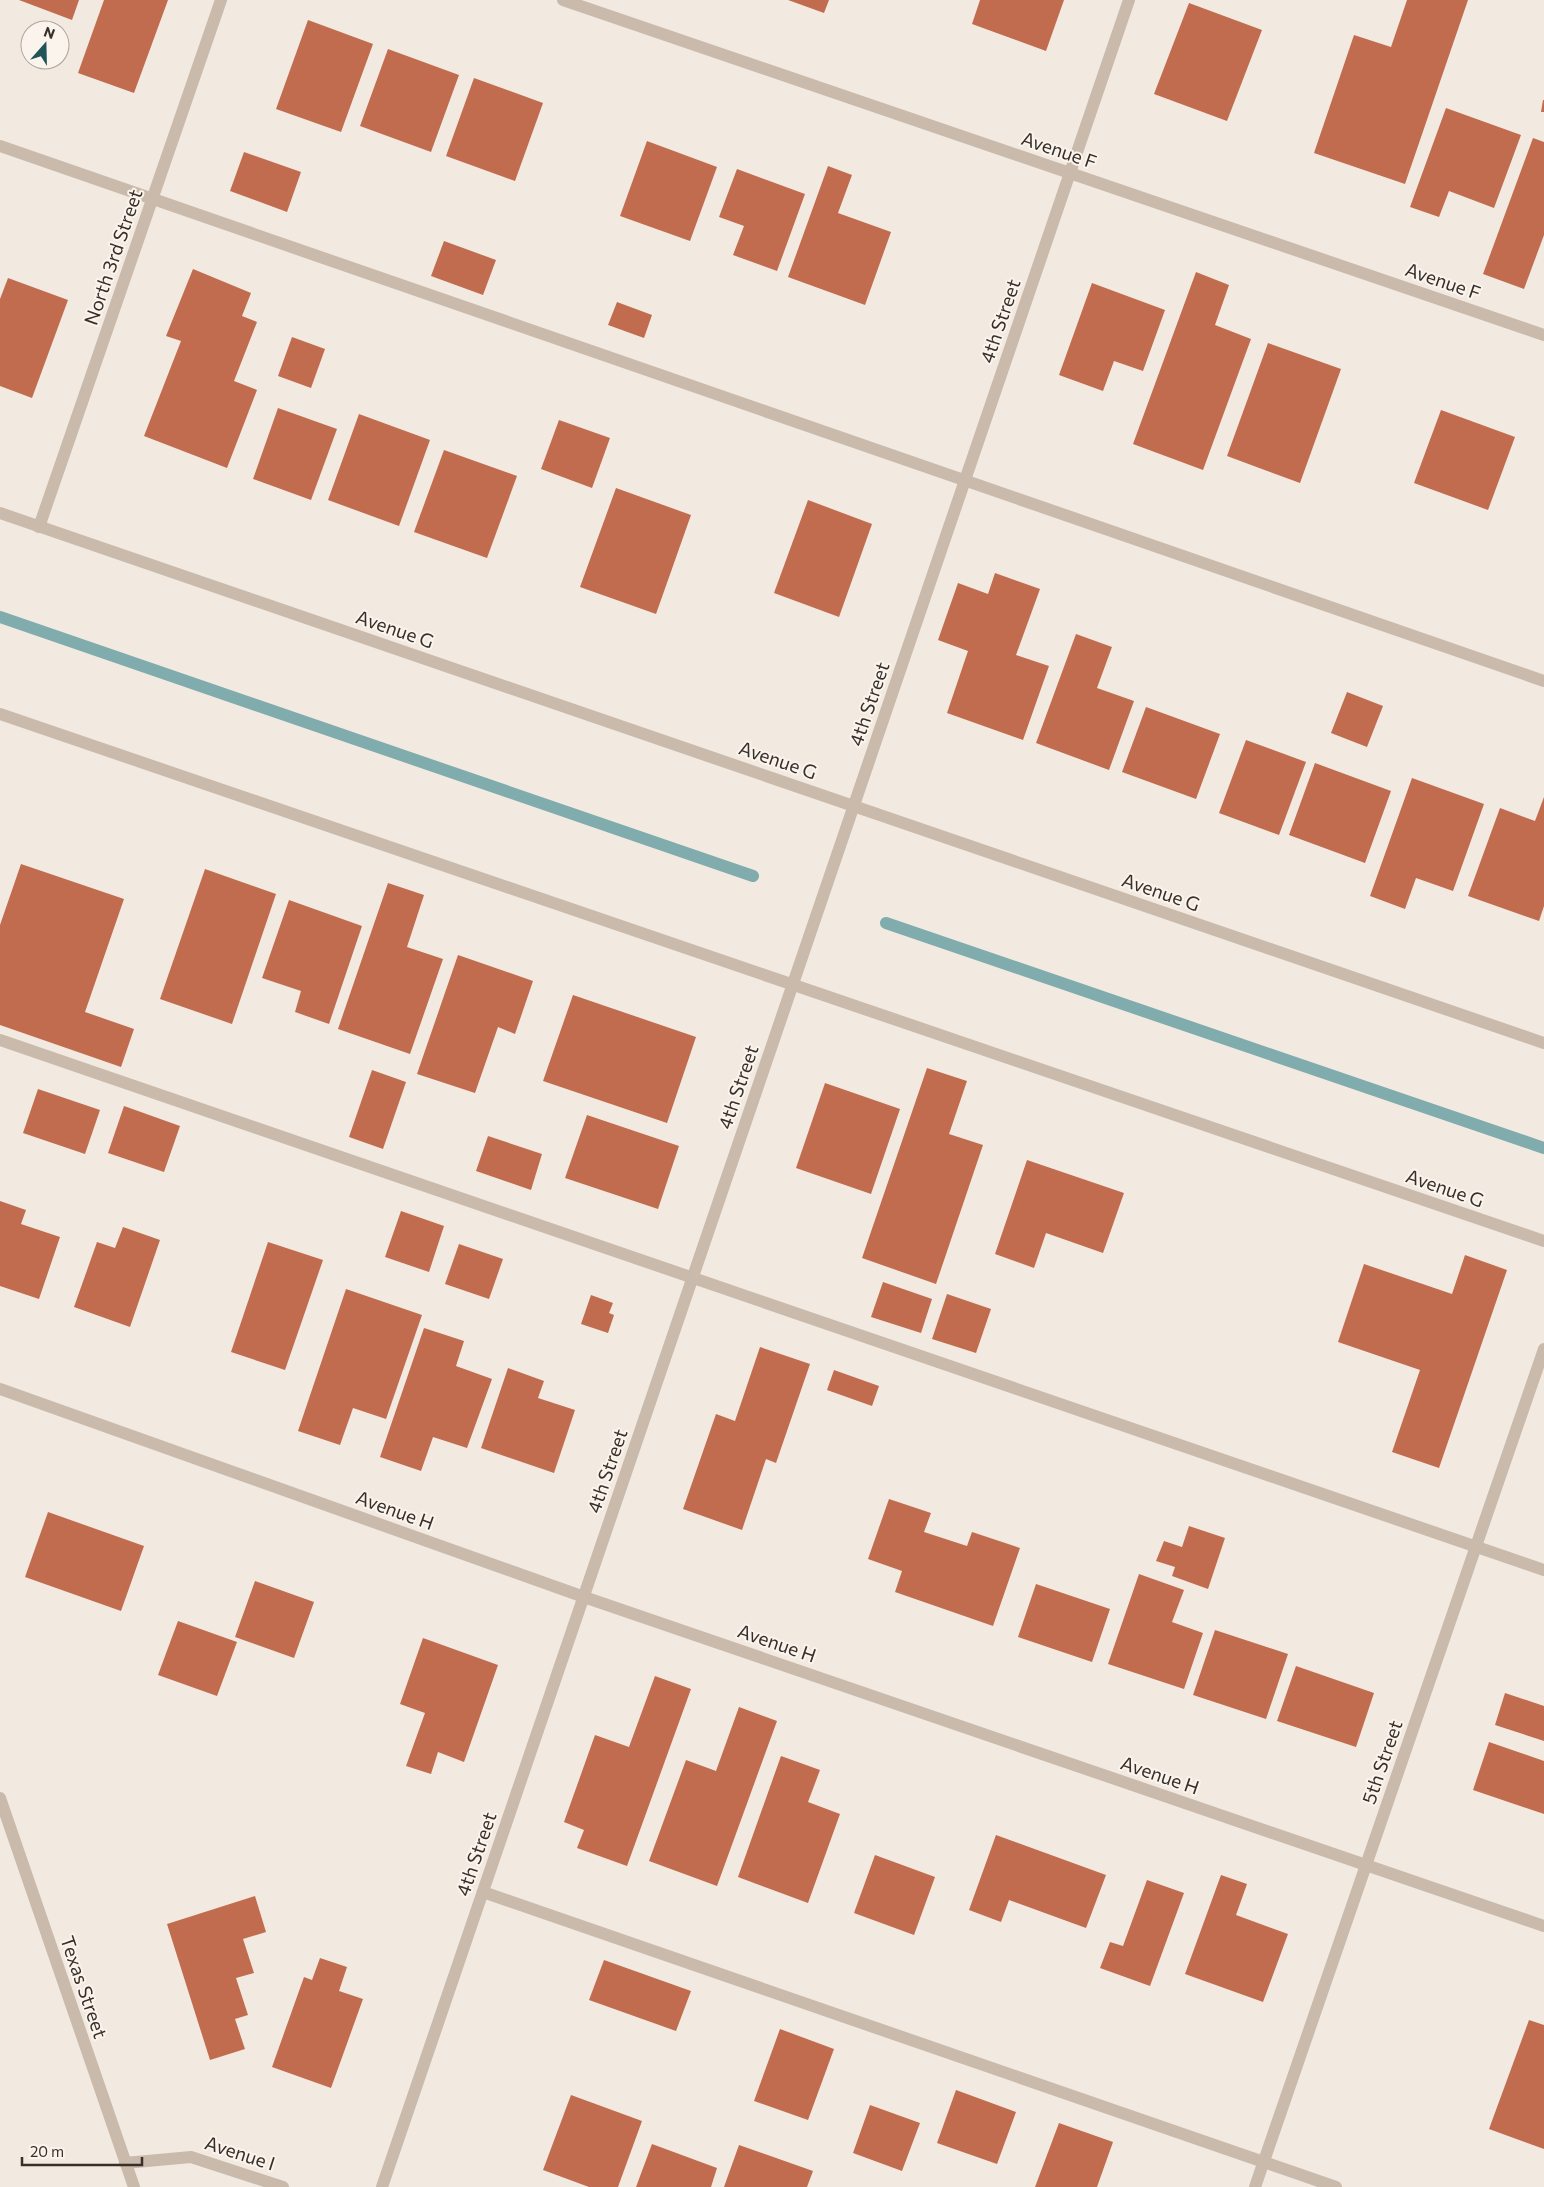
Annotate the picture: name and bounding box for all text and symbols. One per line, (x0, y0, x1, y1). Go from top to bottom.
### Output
north arrow (20, 20, 70, 70)
text: N (42, 23, 57, 42)
street label: Avenue F (1019, 126, 1100, 173)
street label: North 3rd Street (79, 186, 147, 328)
street label: Avenue F (1403, 257, 1484, 304)
street label: 4th Street (974, 276, 1025, 366)
street label: Avenue G (353, 604, 437, 653)
street label: 4th Street (843, 659, 894, 749)
street label: Avenue G (736, 735, 820, 784)
street label: Avenue G (1119, 867, 1203, 916)
street label: 4th Street (712, 1042, 763, 1132)
street label: Avenue G (1403, 1163, 1487, 1212)
street label: 4th Street (581, 1426, 632, 1516)
street label: Avenue H (353, 1485, 437, 1534)
street label: Avenue H (735, 1618, 819, 1667)
street label: 5th Street (1357, 1717, 1407, 1807)
street label: Avenue H (1118, 1750, 1202, 1799)
street label: 4th Street (450, 1809, 501, 1899)
street label: Texas Street (56, 1933, 113, 2041)
street label: Avenue I (202, 2130, 278, 2175)
scale bar (22, 2134, 142, 2166)
text: 20 m (30, 2142, 64, 2160)

